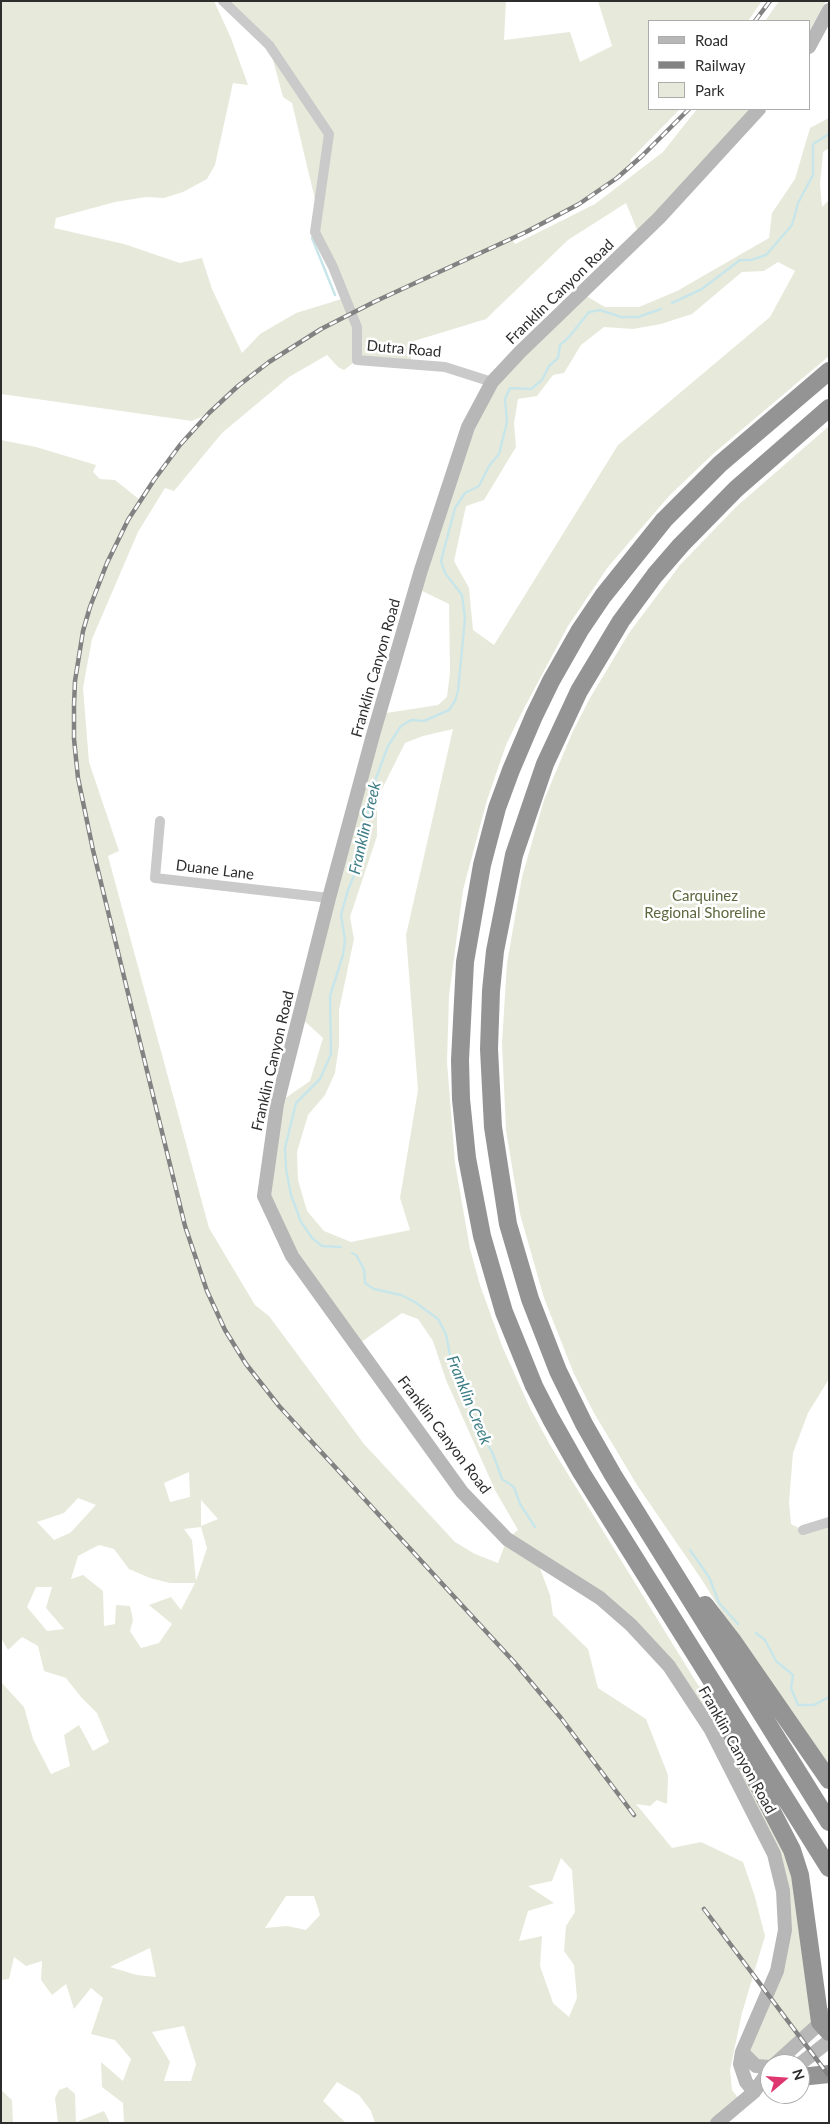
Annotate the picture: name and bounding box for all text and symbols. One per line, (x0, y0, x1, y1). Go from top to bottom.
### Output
legend (648, 20, 810, 110)
text: Road (695, 31, 728, 49)
text: Railway (695, 56, 746, 74)
text: Park (695, 81, 724, 99)
street label: Franklin Canyon Road (502, 236, 618, 348)
street label: Dutra Road (366, 337, 442, 361)
street label: Franklin Canyon Road (348, 597, 404, 739)
water label: Franklin Creek (345, 780, 385, 876)
street label: Duane Lane (175, 856, 255, 884)
park label: Carquinez Regional Shoreline (644, 887, 766, 922)
street label: Franklin Canyon Road (248, 989, 298, 1133)
water label: Franklin Creek (442, 1353, 496, 1447)
street label: Franklin Canyon Road (394, 1372, 494, 1498)
street label: Franklin Canyon Road (694, 1683, 780, 1817)
north arrow (760, 2054, 810, 2104)
text: N (789, 2067, 809, 2082)

